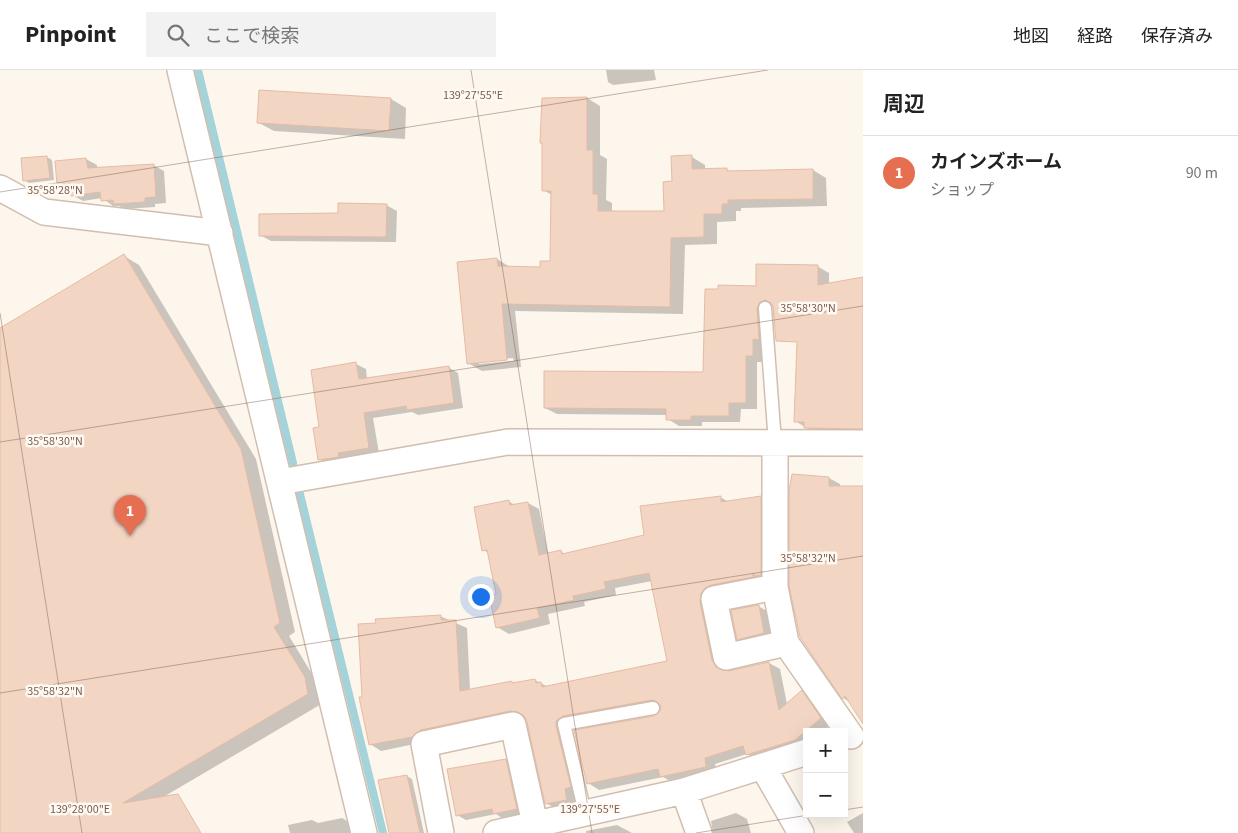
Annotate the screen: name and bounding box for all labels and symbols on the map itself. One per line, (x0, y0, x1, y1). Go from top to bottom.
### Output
text: 139°27'55"E (443, 87, 503, 104)
text: 35°58'28"N (27, 182, 83, 199)
text: 35°58'30"N (780, 300, 836, 317)
text: 35°58'30"N (27, 433, 83, 450)
pin: 1 (114, 495, 146, 536)
text: 35°58'32"N (780, 550, 836, 567)
your location (468, 584, 494, 610)
text: 35°58'32"N (27, 683, 83, 700)
text: 139°28'00"E (50, 801, 110, 818)
text: 139°27'55"E (560, 801, 620, 818)

